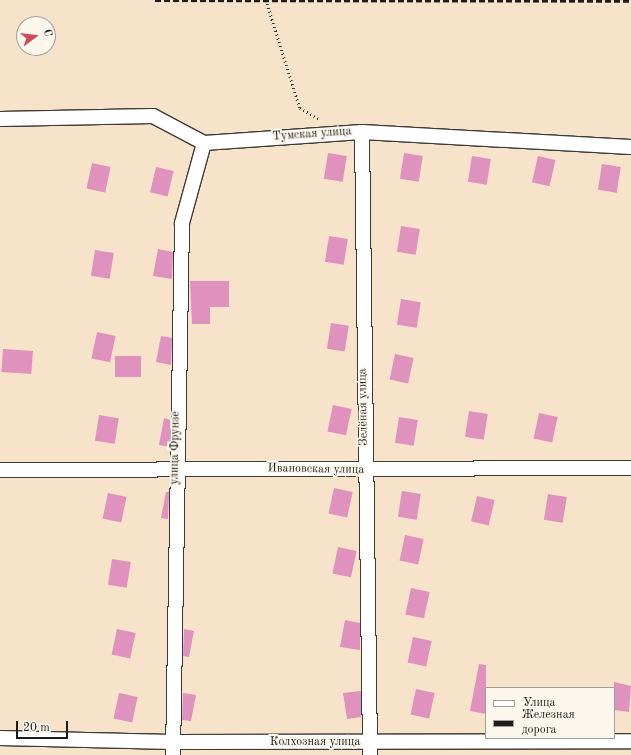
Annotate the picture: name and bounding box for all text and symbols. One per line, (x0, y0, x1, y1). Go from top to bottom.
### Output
north arrow (16, 16, 56, 56)
text: С (41, 28, 53, 38)
street label: Тумская улица (272, 125, 352, 145)
street label: Зелёная улица (356, 368, 372, 446)
street label: улица Фрунзе (168, 411, 184, 485)
street label: Ивановская улица (268, 462, 364, 478)
legend (485, 687, 615, 739)
text: Улица (523, 697, 556, 709)
text: Железная дорога (522, 709, 575, 736)
scale bar (18, 713, 70, 739)
text: 20 m (23, 722, 50, 734)
street label: Колхозная улица (270, 736, 360, 750)

